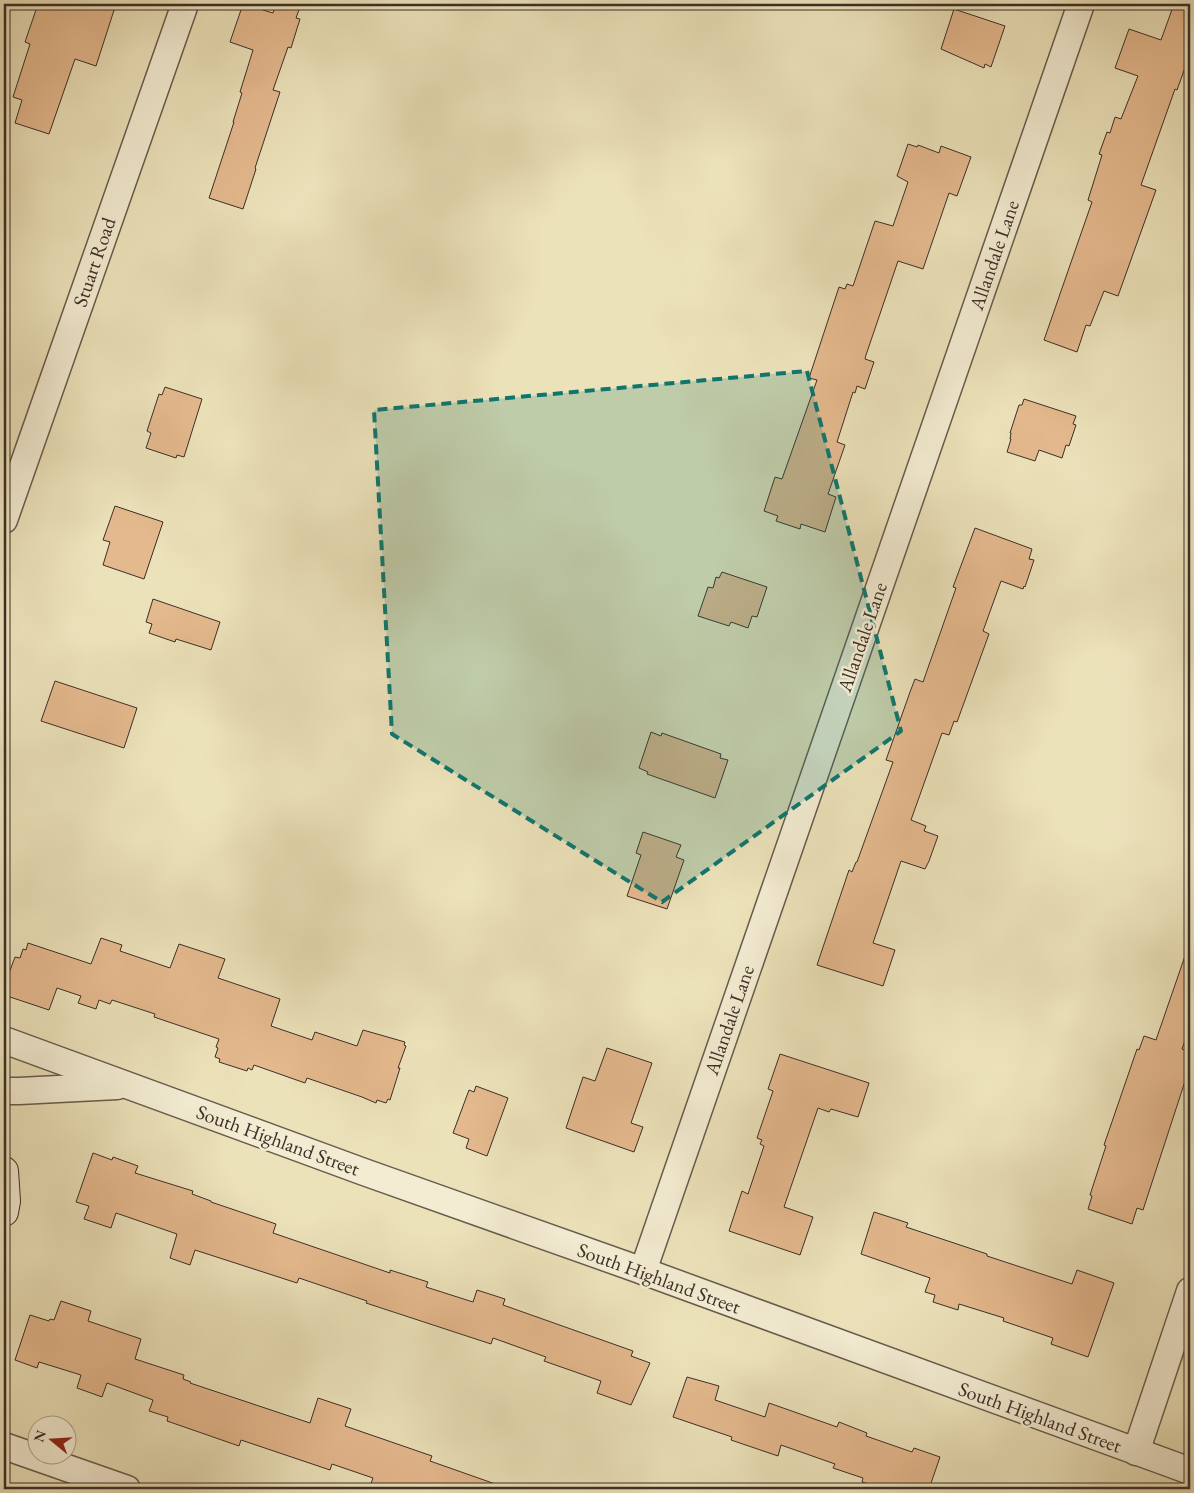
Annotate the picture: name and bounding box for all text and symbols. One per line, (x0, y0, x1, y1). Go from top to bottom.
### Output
street label: Allandale Lane (963, 196, 1025, 314)
street label: Stuart Road (67, 213, 122, 310)
street label: Allandale Lane (831, 578, 893, 696)
street label: Allandale Lane (698, 961, 760, 1079)
street label: South Highland Street (193, 1098, 364, 1182)
street label: South Highland Street (574, 1236, 745, 1320)
street label: South Highland Street (955, 1375, 1126, 1459)
north arrow (28, 1416, 78, 1466)
text: N (29, 1427, 50, 1444)

